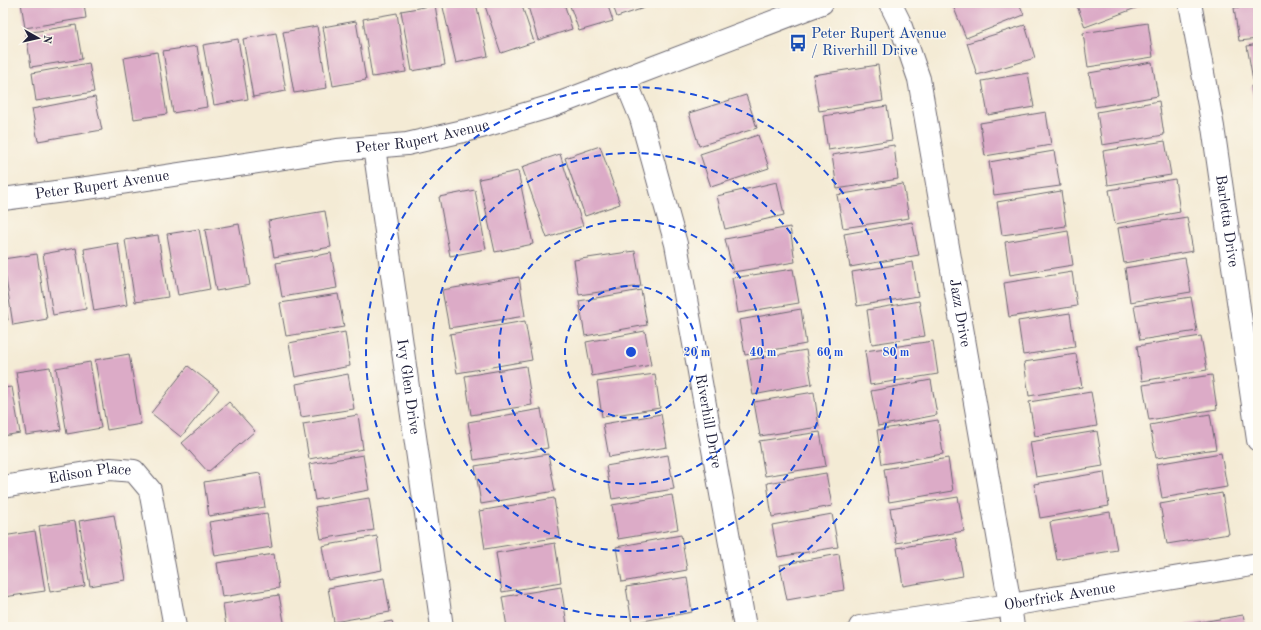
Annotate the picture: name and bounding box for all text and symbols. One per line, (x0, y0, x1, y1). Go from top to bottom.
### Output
north arrow (18, 18, 58, 58)
place label: Peter Rupert Avenue / Riverhill Drive (811, 27, 947, 59)
bus stop icon: Peter Rupert Avenue / Riverhill Drive (788, 33, 808, 53)
text: N (40, 34, 52, 45)
street label: Peter Rupert Avenue (355, 118, 491, 156)
street label: Peter Rupert Avenue (34, 168, 170, 202)
street label: Barletta Drive (1212, 174, 1241, 268)
street label: Jazz Drive (946, 278, 973, 348)
street label: Ivy Glen Drive (394, 338, 422, 435)
centre of rings (624, 345, 638, 359)
text: 20 m (684, 347, 711, 359)
text: 40 m (750, 347, 777, 359)
text: 60 m (817, 347, 844, 359)
text: 80 m (883, 347, 910, 359)
street label: Riverhill Drive (692, 373, 724, 470)
street label: Edison Place (47, 462, 132, 487)
street label: Oberfrick Avenue (1003, 580, 1117, 613)

